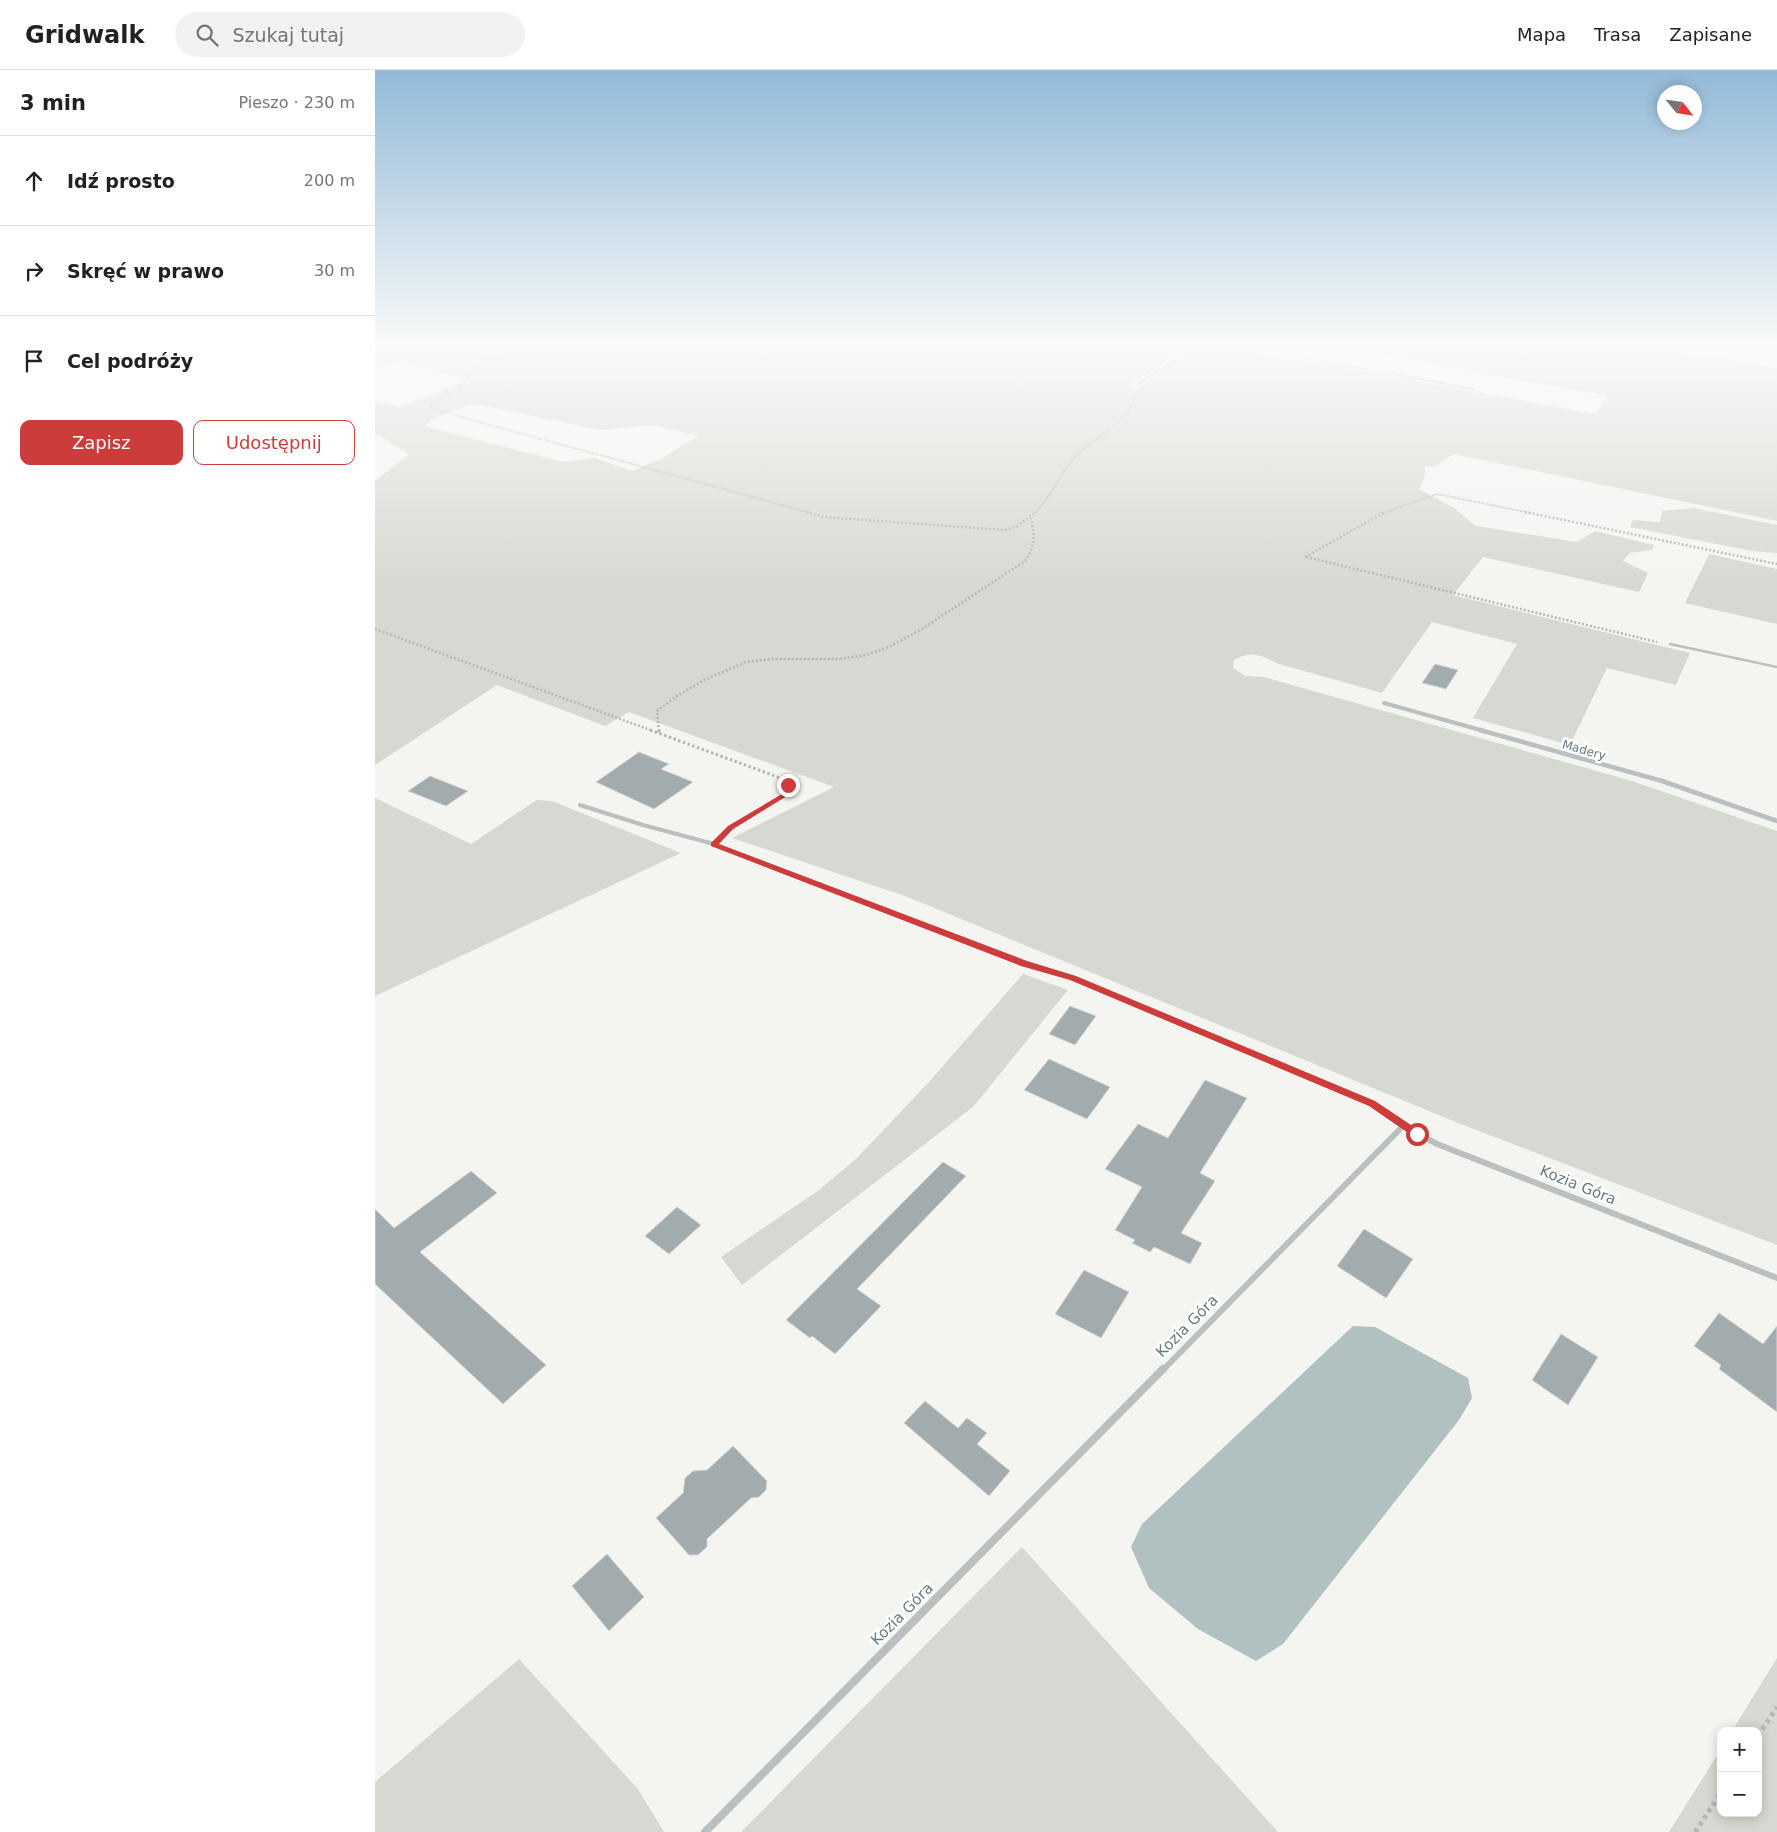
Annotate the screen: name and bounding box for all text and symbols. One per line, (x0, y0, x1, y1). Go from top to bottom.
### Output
search box (175, 12, 525, 57)
text: Gridwalk (25, 21, 145, 49)
icon: search (193, 21, 221, 49)
text: Szukaj tutaj (233, 24, 344, 46)
text: Mapa (1517, 24, 1566, 45)
text: Trasa (1594, 24, 1641, 45)
text: Zapisane (1669, 24, 1752, 45)
north arrow (1657, 85, 1702, 130)
text: 3 min (20, 91, 86, 115)
text: Pieszo · 230 m (238, 93, 355, 112)
icon: ahead (20, 167, 48, 195)
text: Idź prosto (67, 170, 175, 192)
text: 200 m (304, 171, 355, 190)
icon: right (20, 257, 48, 285)
text: Skręć w prawo (67, 260, 224, 282)
text: 30 m (314, 261, 355, 280)
icon: arrive (20, 347, 48, 375)
text: Cel podróży (67, 350, 193, 372)
button: Zapisz (20, 420, 183, 465)
button: Udostępnij (193, 420, 355, 465)
street label: Madery (1561, 737, 1607, 763)
route end (777, 774, 800, 797)
route start (1406, 1123, 1429, 1146)
street label: Kozia Góra (1537, 1162, 1619, 1208)
street label: Kozia Góra (1152, 1291, 1222, 1361)
street label: Kozia Góra (867, 1579, 937, 1649)
map controls (1717, 1727, 1762, 1817)
button: + (1717, 1727, 1762, 1772)
button: − (1717, 1772, 1762, 1817)

